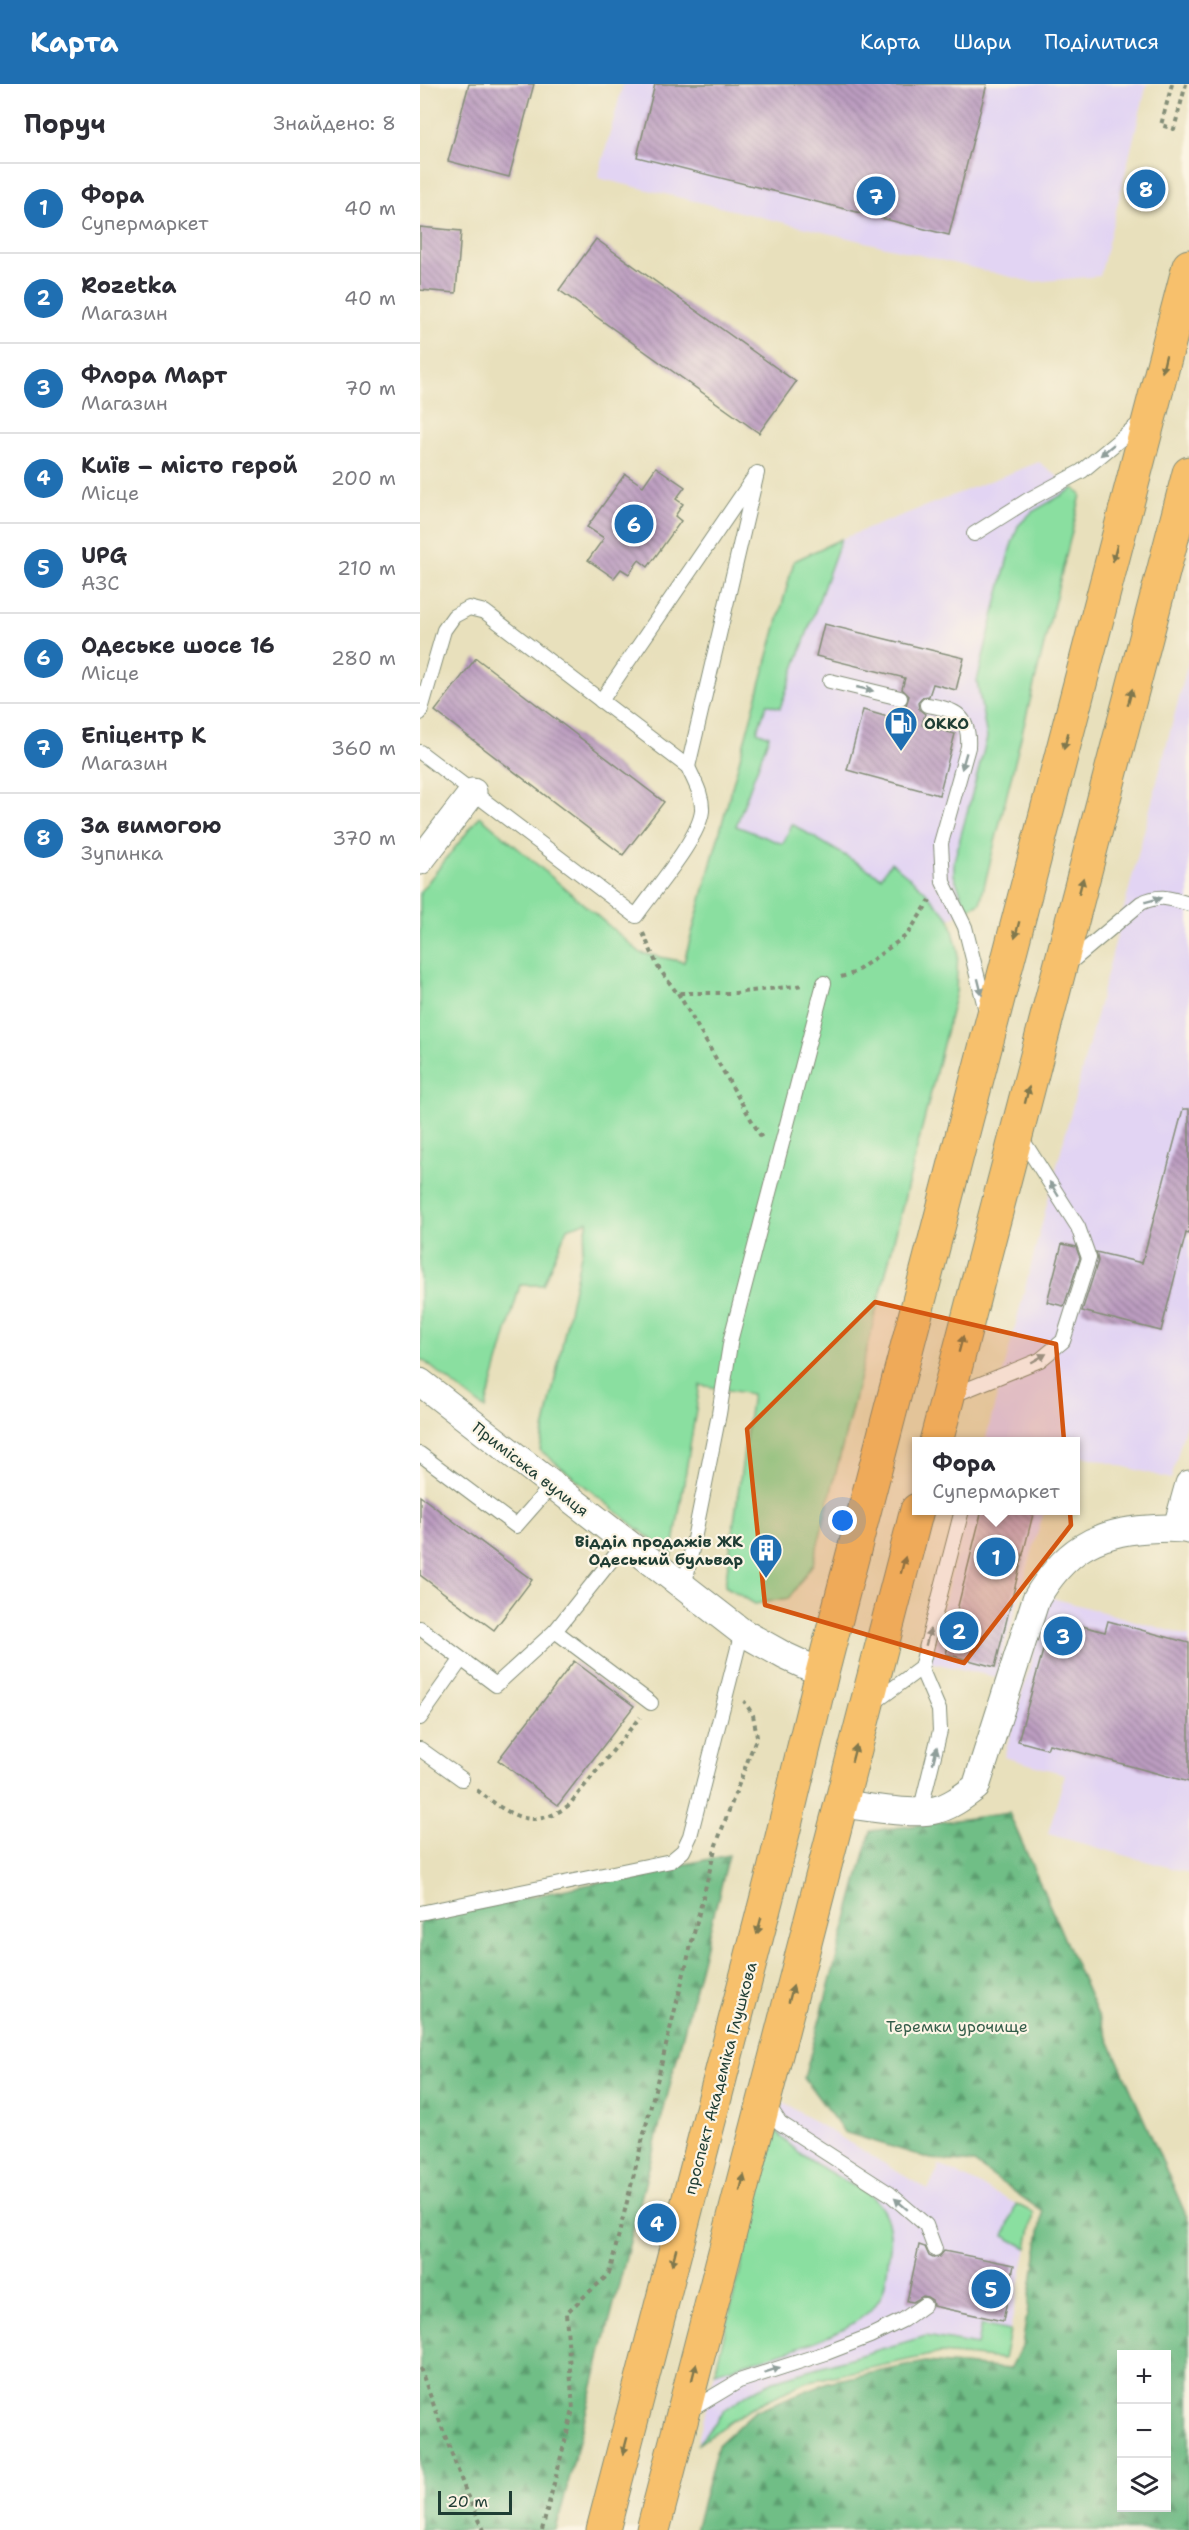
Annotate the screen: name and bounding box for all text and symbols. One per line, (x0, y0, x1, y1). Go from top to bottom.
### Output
text: Карта (30, 23, 119, 61)
text: Карта (860, 28, 920, 56)
text: Шари (953, 28, 1011, 56)
text: Поділитися (1044, 28, 1159, 56)
text: Поруч (24, 106, 106, 141)
text: Знайдено: 8 (273, 110, 396, 136)
pin: 8 (1126, 166, 1166, 212)
pin: 7 (856, 174, 896, 218)
text: Фора (81, 181, 144, 210)
text: 1 (39, 195, 48, 221)
text: 40 m (344, 195, 396, 221)
text: Супермаркет (81, 210, 208, 236)
text: Rozetka (81, 271, 177, 300)
text: 2 (37, 285, 51, 311)
text: 40 m (344, 285, 396, 311)
text: Магазин (81, 300, 168, 326)
one-way arrow (1159, 354, 1169, 373)
text: Флора Март (81, 361, 227, 390)
text: 3 (37, 375, 51, 401)
text: 70 m (344, 375, 396, 401)
text: Магазин (81, 390, 168, 416)
one-way arrow (1100, 443, 1115, 456)
text: Київ – місто герой (81, 451, 297, 480)
text: 4 (37, 465, 51, 491)
text: 200 m (331, 465, 396, 491)
text: Місце (81, 480, 139, 506)
pin: 6 (614, 502, 654, 546)
text: UPG (81, 541, 127, 570)
one-way arrow (1110, 543, 1120, 562)
text: 5 (37, 555, 50, 581)
text: 210 m (337, 555, 396, 581)
text: АЗС (81, 570, 119, 596)
text: Одеське шосе 16 (81, 631, 275, 660)
text: 6 (37, 645, 51, 671)
text: 280 m (331, 645, 396, 671)
text: Місце (81, 660, 139, 686)
one-way arrow (856, 685, 874, 695)
one-way arrow (1126, 688, 1135, 706)
fuel station icon: ОККО (883, 705, 919, 752)
place label: ОККО (924, 713, 969, 734)
text: Епіцентр К (81, 721, 206, 750)
one-way arrow (1061, 732, 1071, 750)
text: 7 (37, 735, 51, 761)
text: 360 m (331, 735, 396, 761)
text: Магазин (81, 750, 168, 776)
one-way arrow (959, 752, 968, 770)
text: За вимогою (81, 811, 222, 840)
text: 8 (37, 825, 51, 851)
text: 370 m (332, 825, 396, 851)
text: Зупинка (81, 840, 163, 866)
one-way arrow (1076, 876, 1086, 895)
one-way arrow (1143, 894, 1162, 904)
one-way arrow (1012, 921, 1021, 939)
one-way arrow (976, 978, 986, 997)
one-way arrow (1022, 1086, 1032, 1104)
one-way arrow (1048, 1181, 1059, 1197)
one-way arrow (957, 1335, 966, 1353)
one-way arrow (1031, 1353, 1047, 1364)
street label: Приміська вулиця (468, 1417, 593, 1521)
popup (912, 1437, 1080, 1515)
text: Фора (932, 1449, 995, 1478)
text: Супермаркет (932, 1478, 1060, 1504)
your location (828, 1506, 857, 1535)
place label: Відділ продажів ЖК Одеський бульвар (575, 1531, 743, 1570)
building icon: Відділ продажів ЖК Одеський бульвар (748, 1532, 784, 1579)
pin: 1 (976, 1534, 1016, 1580)
one-way arrow (899, 1555, 909, 1574)
pin: 2 (940, 1608, 978, 1654)
pin: 3 (1044, 1614, 1082, 1658)
one-way arrow (924, 1628, 934, 1646)
one-way arrow (850, 1744, 859, 1762)
one-way arrow (930, 1746, 940, 1764)
one-way arrow (754, 1917, 764, 1935)
street label: проспект Академіка Глушкова (679, 1959, 762, 2197)
one-way arrow (786, 1985, 796, 2003)
park label: Теремки урочище (886, 2016, 1028, 2037)
one-way arrow (738, 2174, 747, 2192)
one-way arrow (894, 2198, 909, 2211)
pin: 4 (638, 2200, 676, 2246)
one-way arrow (668, 2248, 678, 2266)
pin: 5 (972, 2266, 1010, 2312)
map controls (1117, 2350, 1171, 2512)
button: + (1117, 2350, 1171, 2404)
one-way arrow (689, 2363, 699, 2381)
one-way arrow (763, 2365, 781, 2374)
button: − (1117, 2404, 1171, 2458)
one-way arrow (619, 2437, 629, 2455)
button: layers (1117, 2458, 1171, 2512)
scale bar (438, 2488, 512, 2516)
text: 20 m (447, 2491, 488, 2512)

